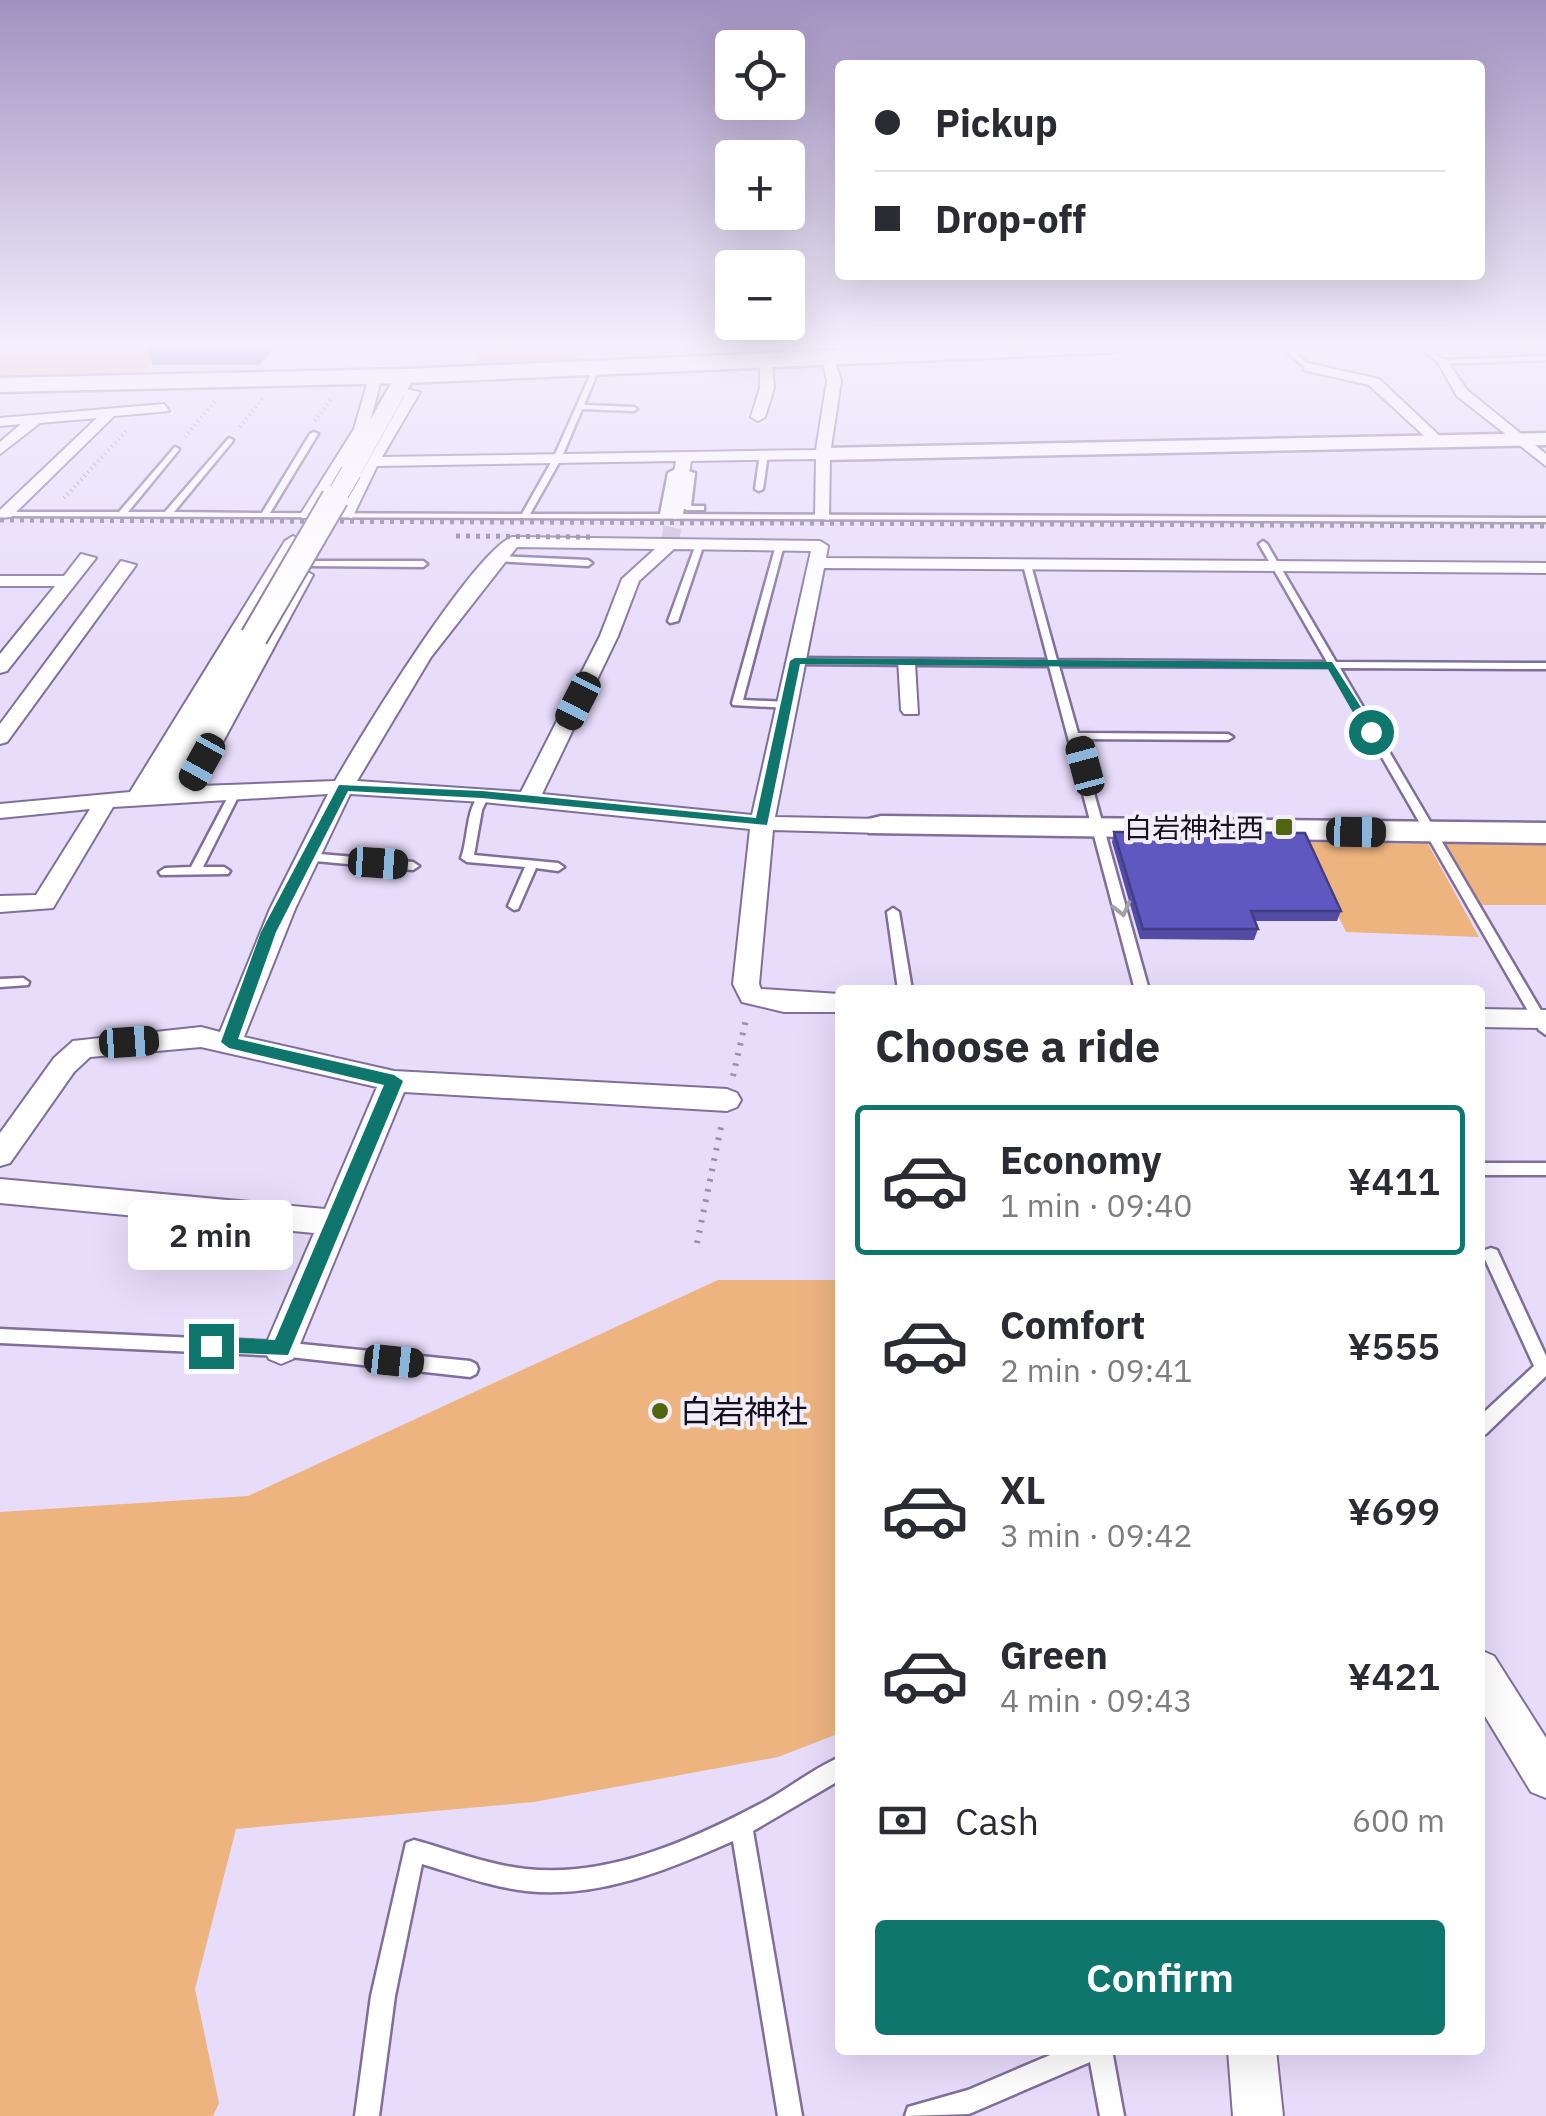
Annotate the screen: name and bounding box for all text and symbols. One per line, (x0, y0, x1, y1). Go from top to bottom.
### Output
map controls (715, 30, 805, 340)
button: locate (715, 30, 805, 120)
text: Pickup (935, 98, 1058, 147)
button: + (715, 140, 805, 230)
text: Drop-off (935, 194, 1086, 243)
button: − (715, 250, 805, 340)
car (551, 667, 605, 735)
route start (1349, 710, 1394, 755)
car (174, 728, 230, 796)
car (1063, 733, 1107, 799)
place label: 白岩神社西 (1124, 809, 1264, 846)
marker: 白岩神社西 (1273, 816, 1295, 838)
car (1326, 816, 1386, 848)
car (347, 846, 409, 880)
one-way arrow (1110, 900, 1131, 917)
text: Choose a ride (875, 1016, 1160, 1074)
car (98, 1025, 160, 1059)
icon: car (880, 1135, 970, 1225)
text: Economy (1000, 1135, 1162, 1184)
text: ¥411 (1347, 1156, 1440, 1205)
text: 1 min · 09:40 (1000, 1184, 1193, 1226)
callout: 2 min (128, 1201, 294, 1271)
text: 2 min (169, 1214, 252, 1256)
icon: car (880, 1300, 970, 1390)
text: Comfort (1000, 1300, 1145, 1349)
text: ¥555 (1347, 1321, 1440, 1370)
route end (189, 1324, 234, 1369)
car (363, 1343, 425, 1379)
text: 2 min · 09:41 (1000, 1349, 1193, 1391)
place label: 白岩神社 (680, 1390, 808, 1432)
marker: 白岩神社 (649, 1400, 671, 1422)
icon: car (880, 1465, 970, 1555)
text: XL (1000, 1465, 1046, 1514)
text: ¥699 (1347, 1486, 1440, 1535)
text: 3 min · 09:42 (1000, 1514, 1193, 1556)
icon: car (880, 1630, 970, 1720)
text: Green (1000, 1630, 1108, 1679)
text: ¥421 (1347, 1651, 1440, 1700)
text: 4 min · 09:43 (1000, 1679, 1193, 1721)
icon: cash (875, 1793, 930, 1848)
text: Cash (955, 1796, 1039, 1845)
text: 600 m (1352, 1799, 1445, 1841)
button: Confirm (875, 1920, 1445, 2035)

